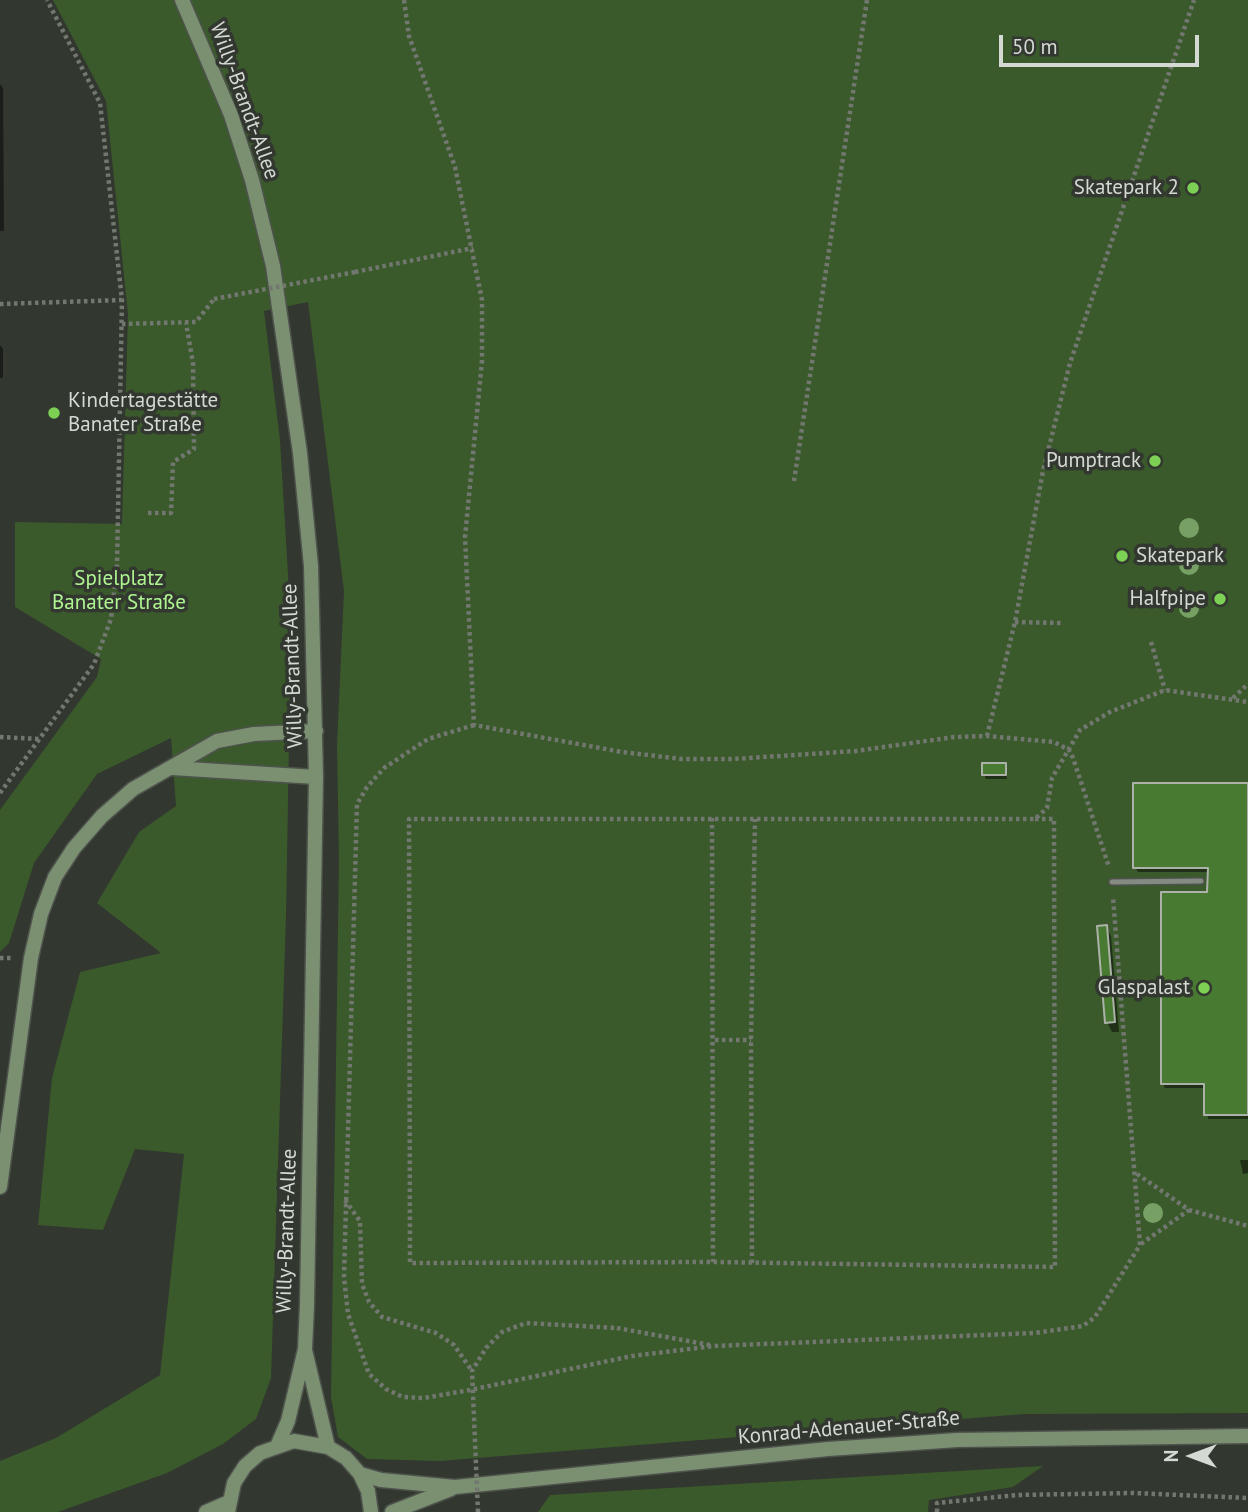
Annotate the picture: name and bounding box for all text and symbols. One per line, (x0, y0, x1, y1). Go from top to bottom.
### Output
street label: Willy-Brandt-Allee (204, 19, 284, 183)
scale bar (1003, 21, 1202, 65)
text: 50 m (1012, 33, 1058, 60)
place label: Skatepark 2 (1074, 175, 1179, 201)
marker: Skatepark 2 (1185, 180, 1201, 196)
place label: Kindertagestätte Banater Straße (68, 388, 218, 438)
marker: Kindertagestätte Banater Straße (46, 405, 62, 421)
place label: Pumptrack (1046, 448, 1141, 474)
marker: Pumptrack (1147, 453, 1163, 469)
place label: Skatepark (1136, 543, 1224, 569)
marker: Skatepark (1114, 548, 1130, 564)
park label: Spielplatz Banater Straße (52, 566, 186, 616)
street label: Willy-Brandt-Allee (278, 583, 308, 749)
place label: Halfpipe (1130, 586, 1206, 612)
marker: Halfpipe (1212, 591, 1228, 607)
place label: Glaspalast (1097, 975, 1190, 1001)
marker: Glaspalast (1196, 980, 1212, 996)
street label: Willy-Brandt-Allee (272, 1148, 302, 1314)
street label: Konrad-Adenauer-Straße (737, 1406, 961, 1450)
north arrow (1157, 1421, 1227, 1491)
text: N (1159, 1450, 1183, 1462)

